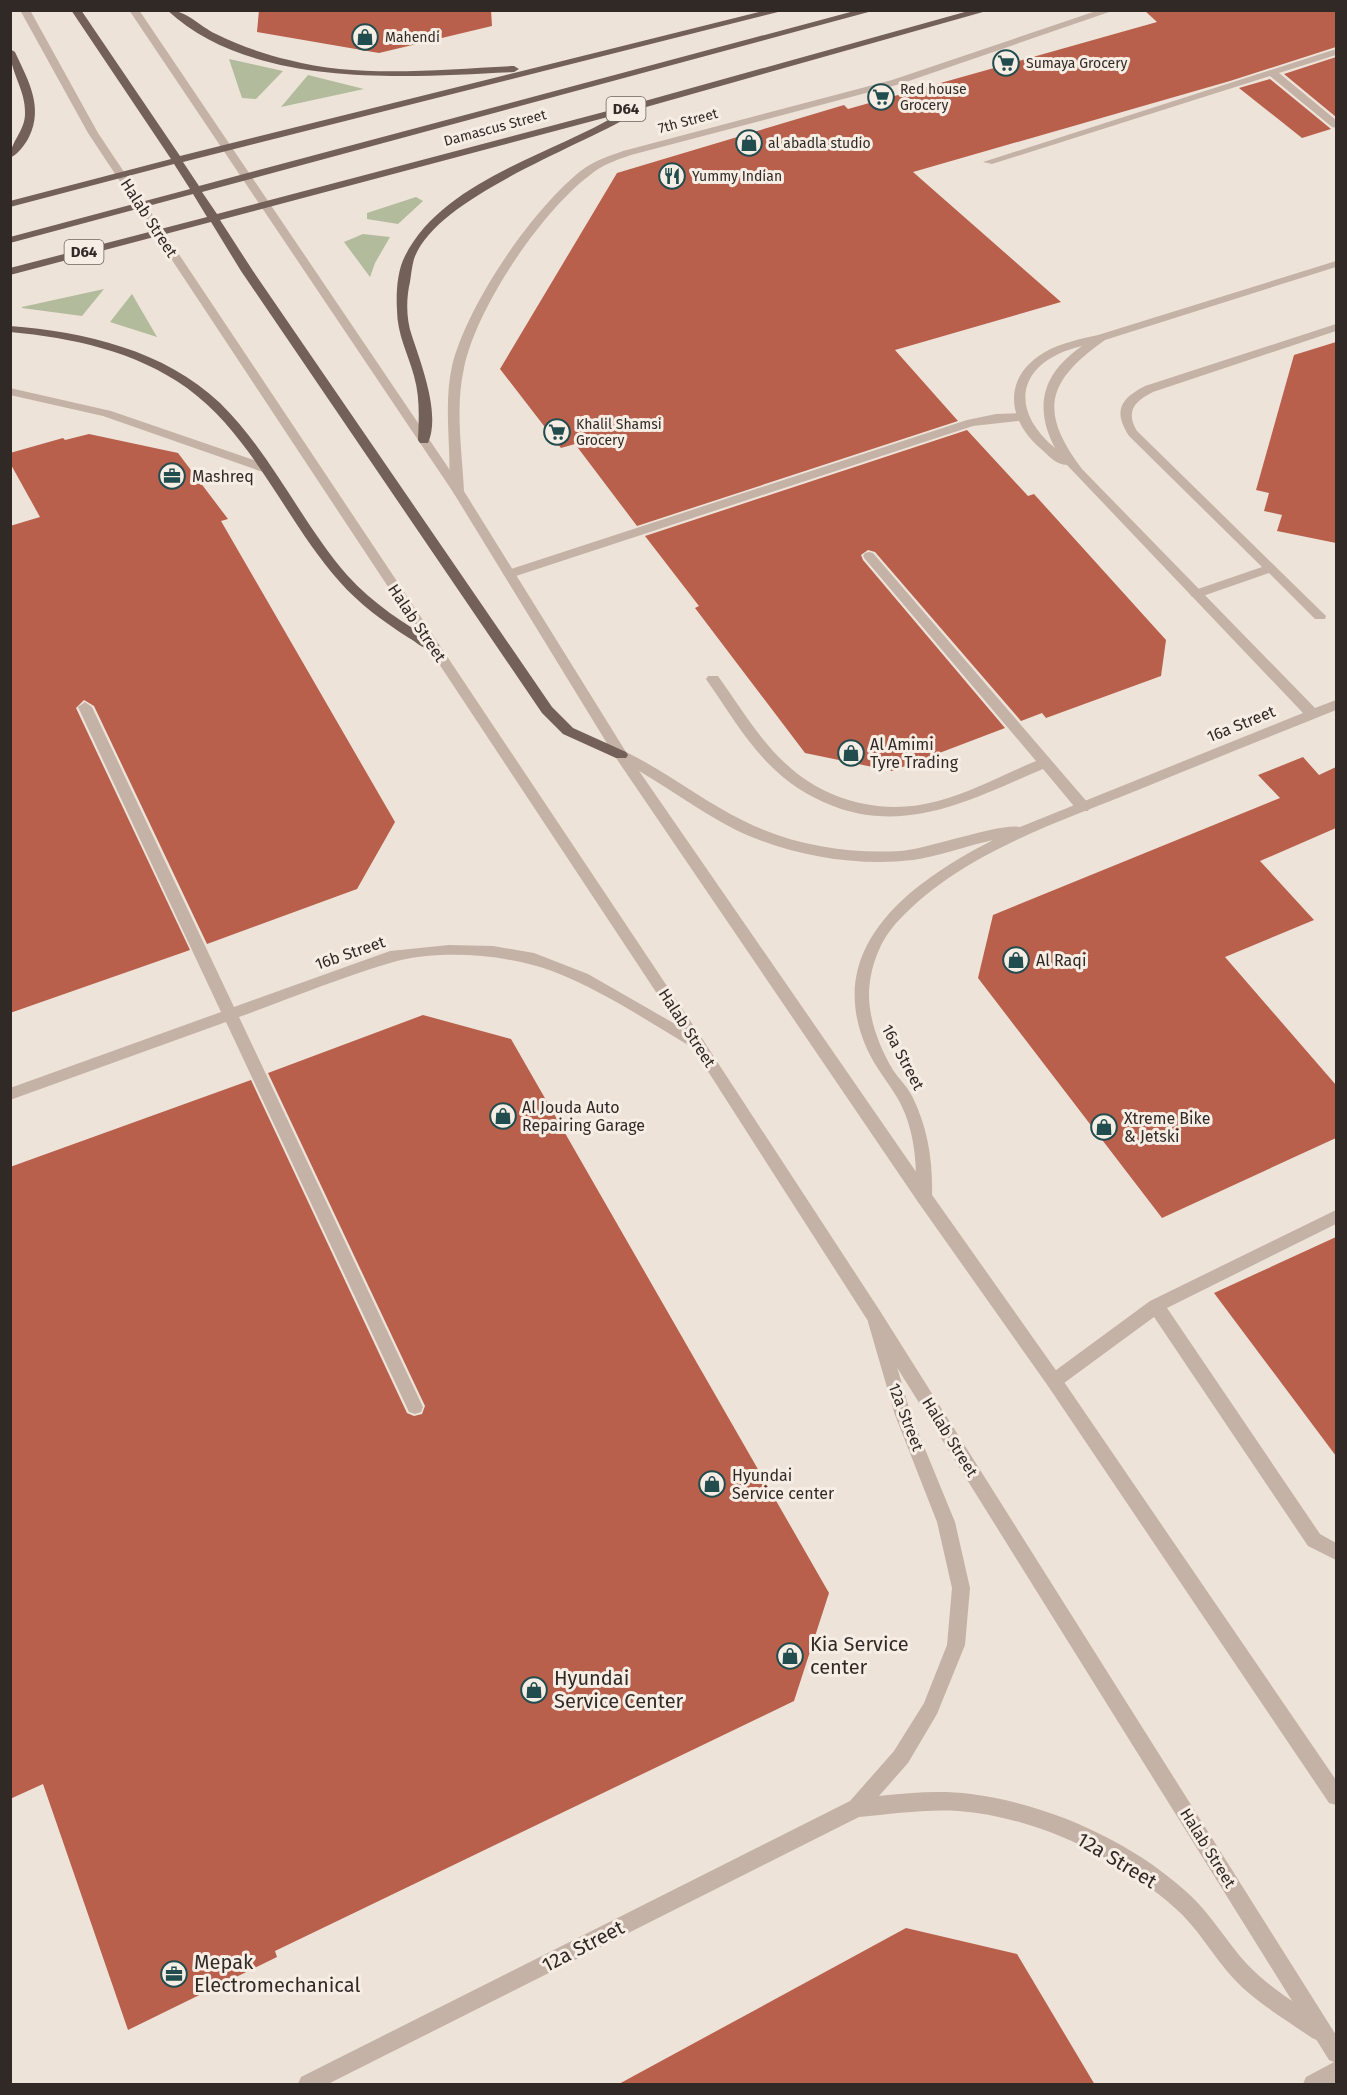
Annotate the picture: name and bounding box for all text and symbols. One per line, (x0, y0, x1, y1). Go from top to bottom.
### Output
shop icon: Mahendi (350, 22, 380, 52)
place label: Mahendi (385, 29, 440, 46)
supermarket icon: Sumaya Grocery (991, 48, 1021, 78)
place label: Sumaya Grocery (1026, 55, 1128, 72)
place label: Red house Grocery (900, 81, 967, 114)
supermarket icon: Red house Grocery (866, 82, 896, 112)
road number: D64 (606, 97, 646, 121)
street label: 7th Street (656, 105, 721, 137)
street label: Damascus Street (442, 106, 549, 150)
shop icon: al abadla studio (734, 128, 764, 158)
place label: al abadla studio (768, 135, 871, 152)
restaurant icon: Yummy Indian (657, 161, 687, 191)
place label: Yummy Indian (692, 168, 782, 185)
street label: Halab Street (117, 175, 182, 261)
road number: D64 (64, 240, 104, 264)
place label: Khalil Shamsi Grocery (576, 416, 662, 449)
supermarket icon: Khalil Shamsi Grocery (542, 417, 572, 447)
office icon: Mashreq (157, 461, 187, 491)
place label: Mashreq (192, 467, 254, 486)
street label: Halab Street (384, 580, 450, 666)
street label: 16a Street (1204, 702, 1278, 746)
place label: Al Amimi Tyre Trading (870, 735, 959, 772)
shop icon: Al Amimi Tyre Trading (836, 738, 866, 768)
street label: 16b Street (313, 932, 388, 974)
shop icon: Al Raqi (1001, 945, 1031, 975)
place label: Al Raqi (1036, 951, 1086, 970)
street label: Halab Street (655, 985, 720, 1071)
street label: 16a Street (878, 1021, 928, 1093)
place label: Al Jouda Auto Repairing Garage (522, 1098, 645, 1135)
shop icon: Al Jouda Auto Repairing Garage (488, 1101, 518, 1131)
place label: Xtreme Bike & Jetski (1124, 1109, 1210, 1146)
shop icon: Xtreme Bike & Jetski (1089, 1112, 1119, 1142)
street label: 12a Street (884, 1380, 928, 1454)
street label: Halab Street (918, 1394, 982, 1480)
place label: Hyundai Service center (732, 1466, 835, 1503)
shop icon: Hyundai Service center (697, 1469, 727, 1499)
place label: Kia Service center (810, 1632, 909, 1679)
shop icon: Kia Service center (775, 1641, 805, 1671)
place label: Hyundai Service Center (554, 1666, 684, 1713)
shop icon: Hyundai Service Center (519, 1675, 549, 1705)
street label: Halab Street (1176, 1805, 1240, 1891)
street label: 12a Street (1073, 1827, 1162, 1894)
street label: 12a Street (538, 1915, 629, 1977)
place label: Mepak Electromechanical (194, 1950, 360, 1997)
office icon: Mepak Electromechanical (159, 1959, 189, 1989)

